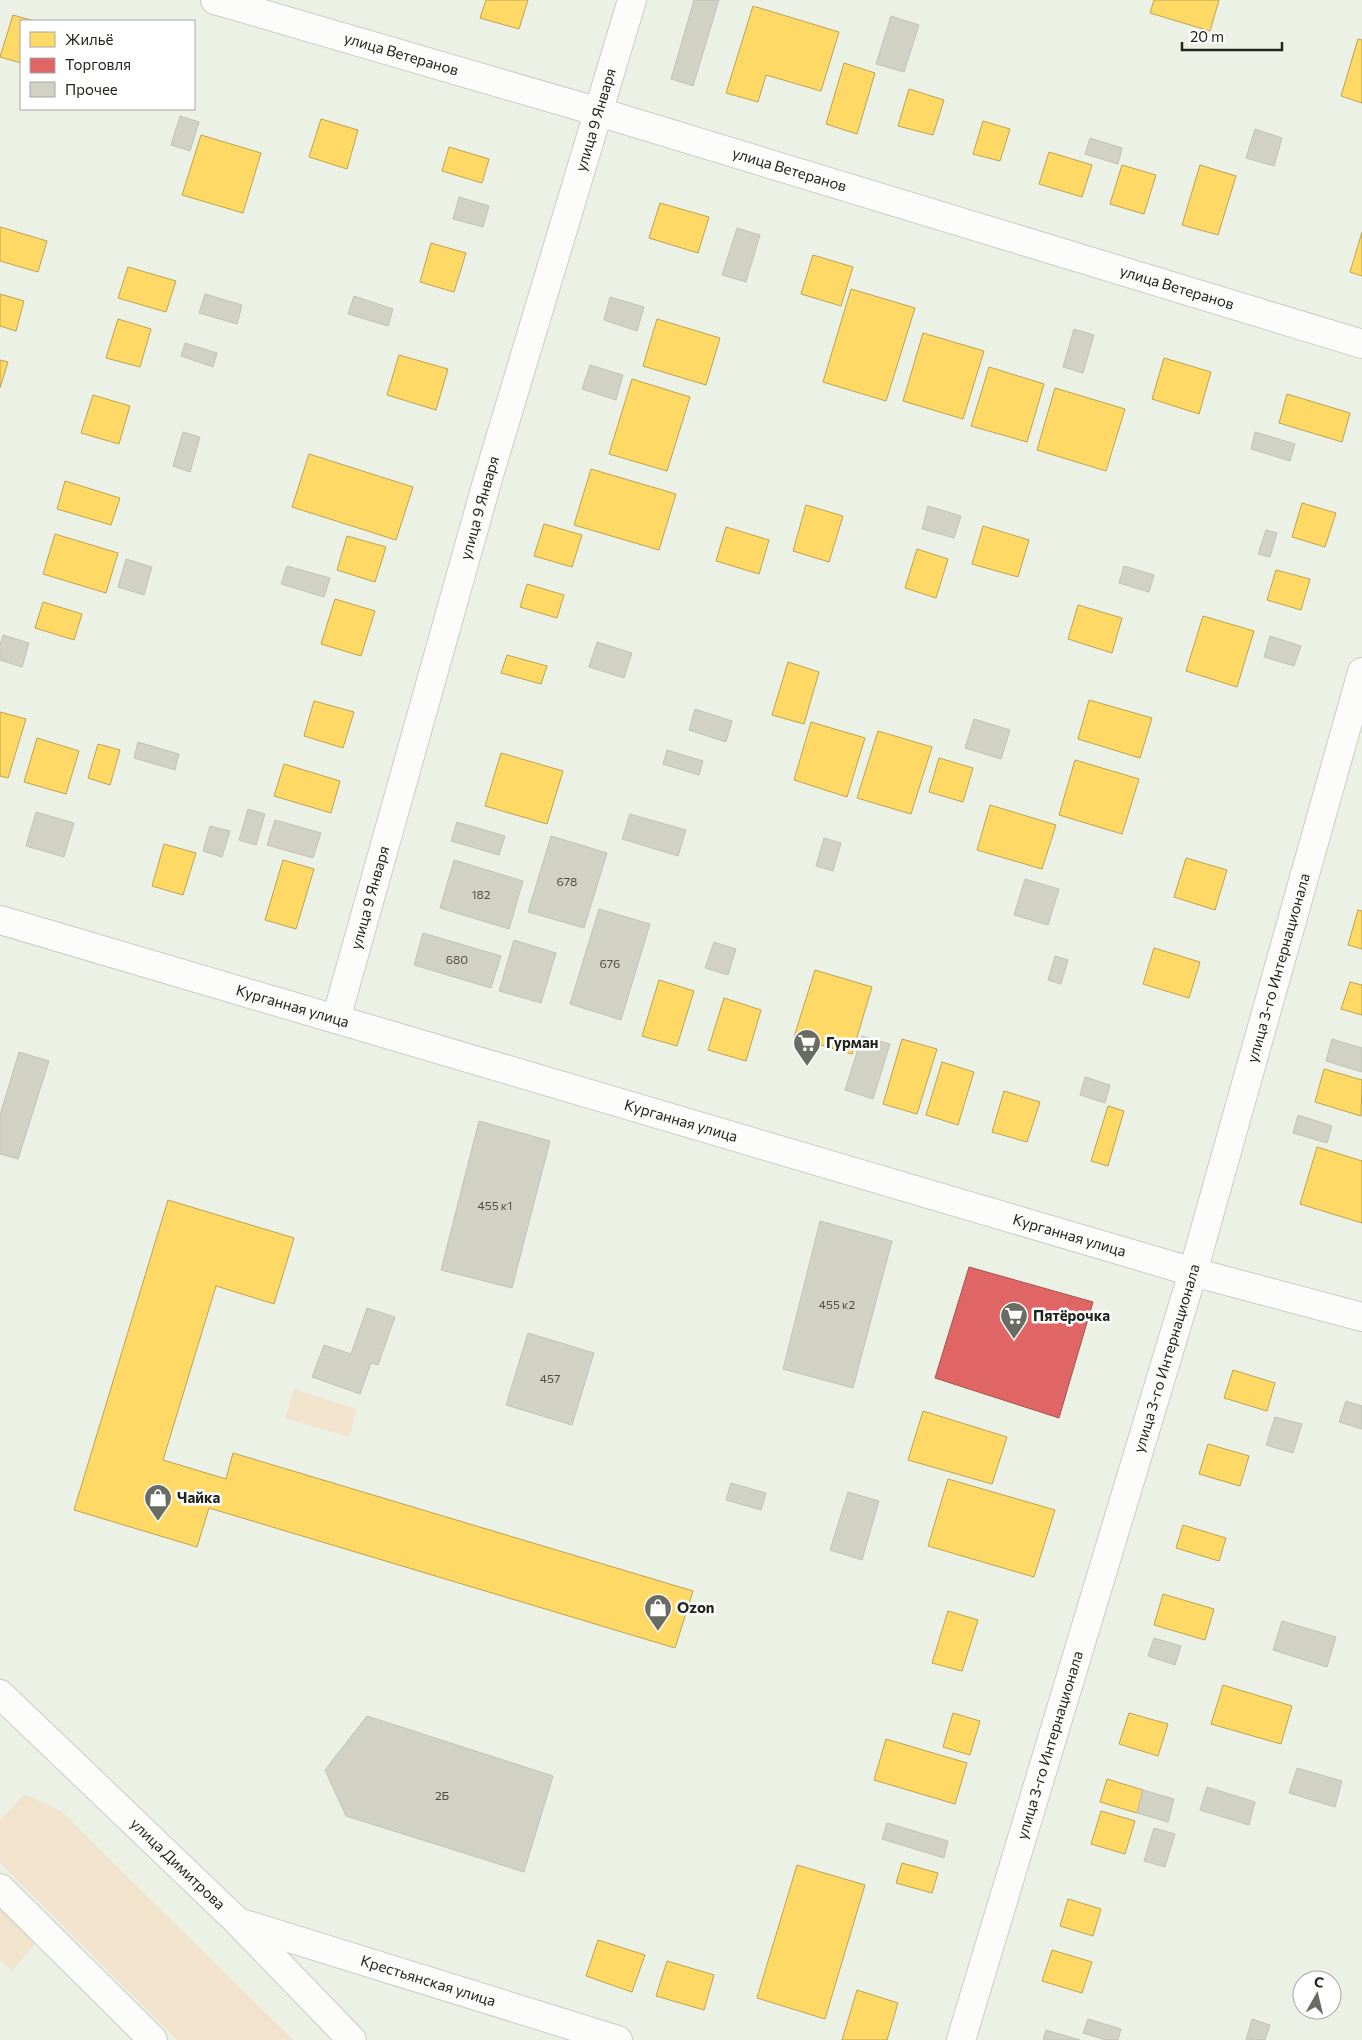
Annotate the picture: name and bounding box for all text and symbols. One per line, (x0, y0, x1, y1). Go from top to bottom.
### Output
legend (20, 20, 195, 110)
scale bar (1182, 20, 1282, 52)
text: 20 m (1190, 27, 1224, 45)
street label: улица Ветеранов (342, 28, 461, 79)
text: Жильё (65, 30, 113, 48)
text: Торговля (65, 55, 131, 73)
street label: улица 9 Января (571, 66, 619, 173)
text: Прочее (65, 80, 118, 98)
street label: улица Ветеранов (730, 143, 849, 195)
street label: улица Ветеранов (1118, 261, 1236, 313)
street label: улица 9 Января (456, 454, 502, 561)
street label: улица 9 Января (346, 844, 392, 951)
street label: улица 3-го Интернационала (1242, 871, 1313, 1065)
house number: 678 (557, 874, 577, 888)
house number: 182 (471, 887, 491, 901)
house number: 680 (446, 952, 468, 966)
house number: 676 (600, 956, 620, 970)
street label: Курганная улица (234, 980, 352, 1031)
supermarket icon: Гурман (792, 1028, 822, 1067)
place label: Гурман (826, 1033, 878, 1051)
street label: Курганная улица (623, 1095, 740, 1145)
house number: 455 к1 (478, 1198, 512, 1212)
street label: Курганная улица (1011, 1209, 1128, 1260)
street label: улица 3-го Интернационала (1129, 1262, 1203, 1455)
house number: 455 к2 (819, 1297, 856, 1311)
supermarket icon: Пятёрочка (999, 1301, 1029, 1340)
place label: Пятёрочка (1033, 1306, 1110, 1324)
house number: 457 (540, 1371, 560, 1385)
shop icon: Чайка (143, 1483, 173, 1522)
place label: Чайка (177, 1488, 221, 1506)
shop icon: Ozon (643, 1593, 673, 1632)
place label: Ozon (677, 1598, 715, 1616)
street label: улица 3-го Интернационала (1012, 1648, 1086, 1841)
house number: 2Б (435, 1788, 450, 1802)
street label: улица Димитрова (127, 1814, 229, 1913)
street label: Крестьянская улица (359, 1951, 498, 2009)
north arrow (1292, 1970, 1342, 2020)
text: С (1313, 1973, 1325, 1991)

